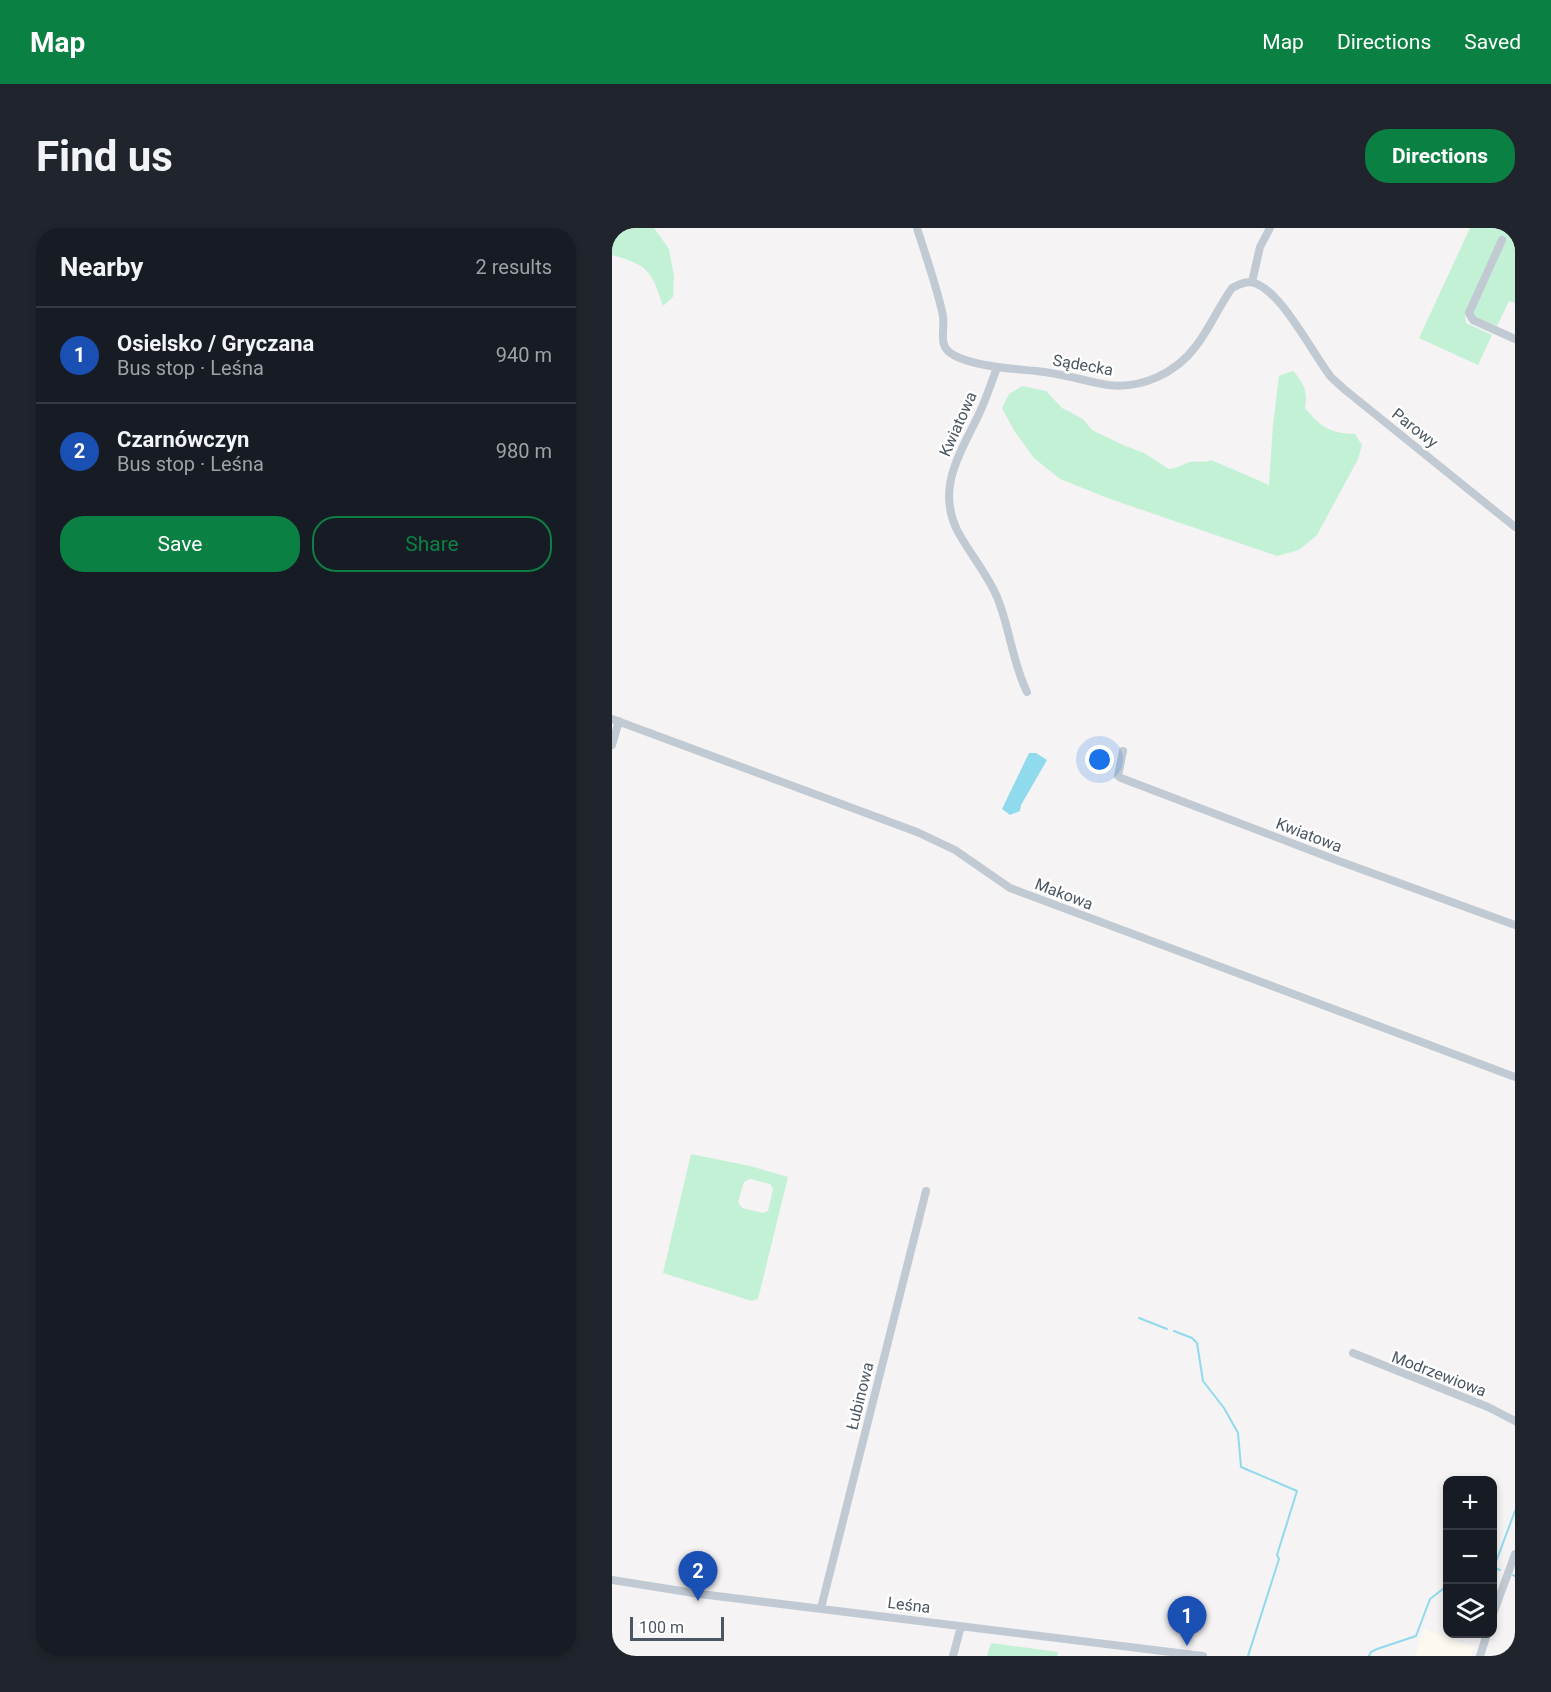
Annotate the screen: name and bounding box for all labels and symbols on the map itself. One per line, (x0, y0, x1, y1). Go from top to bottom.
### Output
street label: Sądecka (1051, 350, 1115, 380)
street label: Kwiatowa (935, 389, 981, 459)
street label: Parowy (1388, 404, 1442, 452)
your location (1085, 745, 1114, 774)
street label: Kwiatowa (1273, 814, 1345, 856)
street label: Makowa (1032, 874, 1096, 914)
street label: Modrzewiowa (1389, 1347, 1489, 1401)
street label: Łubinowa (842, 1360, 878, 1432)
pin: 2 (678, 1552, 718, 1601)
street label: Leśna (887, 1593, 931, 1617)
pin: 1 (1168, 1596, 1206, 1646)
scale bar (630, 1614, 724, 1642)

